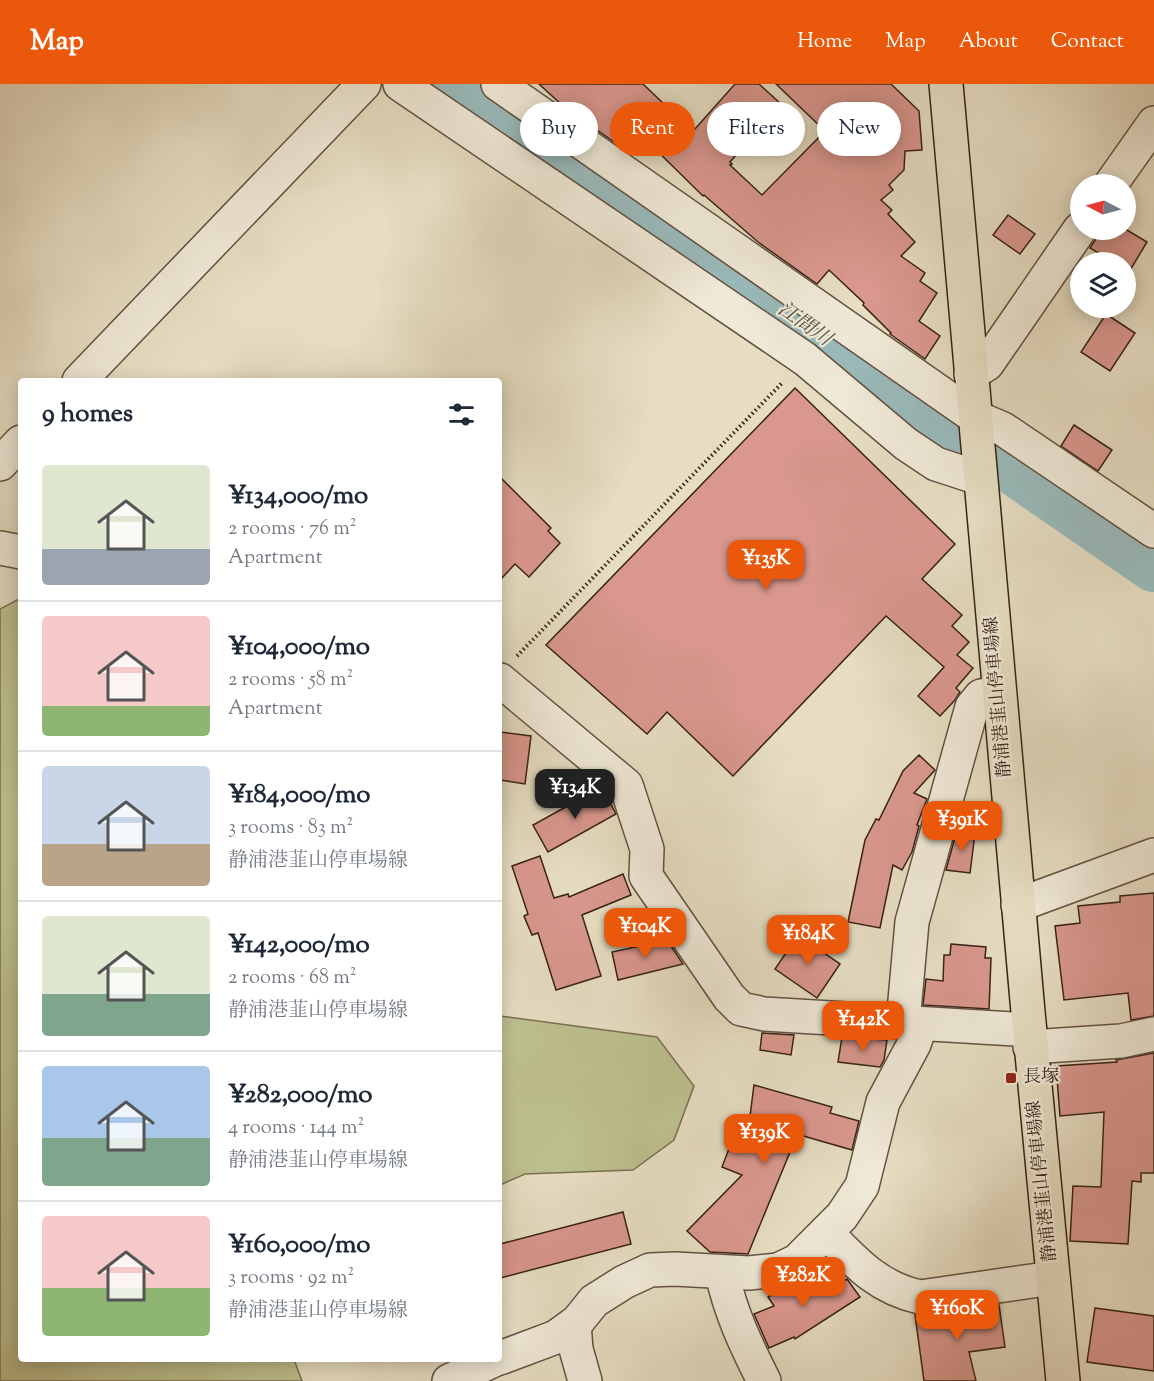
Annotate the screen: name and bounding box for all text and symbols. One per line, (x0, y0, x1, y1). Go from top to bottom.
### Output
text: Map (30, 22, 84, 62)
text: Home (797, 27, 852, 57)
text: Map (885, 27, 926, 57)
text: About (959, 27, 1018, 57)
text: Contact (1051, 27, 1124, 57)
chip: Buy (520, 102, 598, 156)
chip: Rent (610, 102, 695, 156)
chip: Filters (707, 102, 805, 156)
chip: New (817, 102, 901, 156)
north arrow (1070, 174, 1136, 240)
map controls (1070, 174, 1136, 318)
button: layers (1070, 252, 1136, 318)
water label: 江間川 (771, 296, 839, 355)
text: 9 homes (42, 396, 133, 433)
icon: filters (445, 398, 478, 431)
text: ¥134,000/mo (228, 478, 368, 515)
icon: home (90, 489, 162, 561)
text: 2 rooms · 76 m² (228, 515, 356, 544)
pin: ¥135K (724, 540, 808, 591)
text: Apartment (228, 544, 323, 573)
text: ¥135K (741, 545, 791, 574)
street label: 静浦港韮山停車場線 (979, 615, 1019, 779)
text: ¥104,000/mo (228, 629, 370, 666)
icon: home (90, 640, 162, 712)
text: 2 rooms · 58 m² (228, 666, 353, 695)
text: Apartment (228, 695, 323, 724)
pin: ¥134K (533, 769, 617, 820)
text: ¥134K (549, 774, 601, 803)
text: ¥184,000/mo (228, 777, 370, 814)
icon: home (90, 790, 162, 862)
pin: ¥391K (920, 801, 1004, 852)
text: ¥391K (936, 806, 988, 835)
text: 3 rooms · 83 m² (228, 814, 353, 843)
text: 静浦港韮山停車場線 (228, 847, 408, 876)
pin: ¥104K (603, 908, 687, 959)
text: ¥104K (618, 913, 672, 942)
pin: ¥184K (766, 915, 850, 966)
text: ¥184K (781, 920, 835, 949)
text: ¥142,000/mo (228, 927, 370, 964)
icon: home (90, 940, 162, 1012)
text: 2 rooms · 68 m² (228, 964, 356, 993)
text: 静浦港韮山停車場線 (228, 997, 408, 1026)
pin: ¥142K (821, 1001, 905, 1052)
text: ¥142K (836, 1006, 890, 1035)
place label: 長塚 (1023, 1065, 1059, 1091)
marker: 長塚 (1004, 1071, 1018, 1085)
text: ¥282,000/mo (228, 1077, 373, 1114)
icon: home (90, 1090, 162, 1162)
street label: 静浦港韮山停車場線 (1022, 1099, 1064, 1263)
text: 4 rooms · 144 m² (228, 1114, 364, 1143)
pin: ¥139K (722, 1114, 806, 1165)
text: ¥139K (738, 1119, 790, 1148)
text: 静浦港韮山停車場線 (228, 1147, 408, 1176)
text: ¥160,000/mo (228, 1227, 371, 1264)
icon: home (90, 1240, 162, 1312)
pin: ¥282K (761, 1257, 845, 1308)
text: ¥282K (775, 1262, 831, 1291)
text: 3 rooms · 92 m² (228, 1264, 354, 1293)
pin: ¥160K (915, 1290, 999, 1341)
text: ¥160K (930, 1295, 984, 1324)
text: 静浦港韮山停車場線 (228, 1297, 408, 1326)

